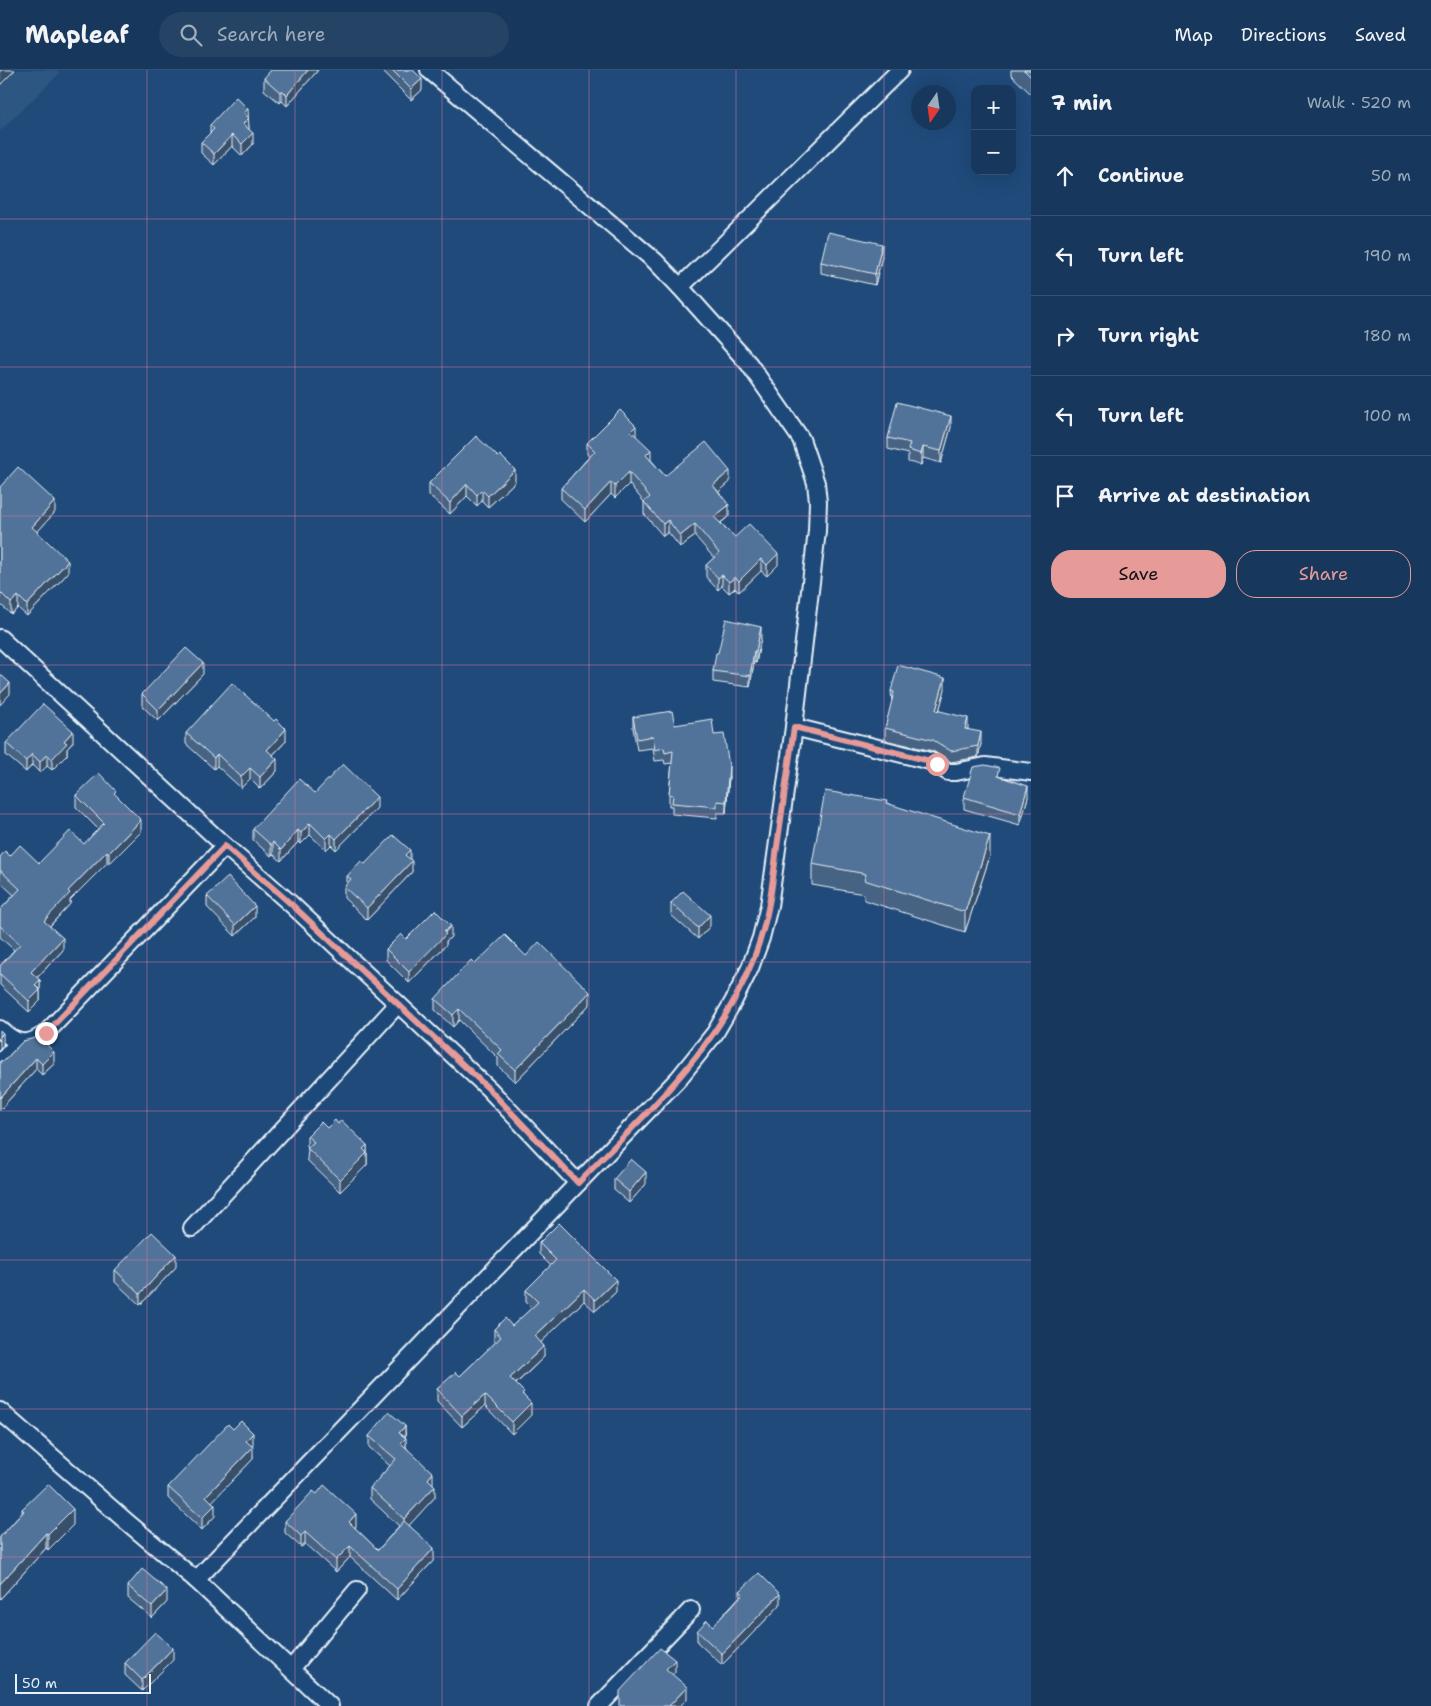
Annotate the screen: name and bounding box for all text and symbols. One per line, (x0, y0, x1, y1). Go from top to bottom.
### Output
search box (159, 12, 509, 57)
text: Mapleaf (25, 19, 129, 51)
icon: search (177, 21, 205, 49)
text: Search here (217, 22, 325, 47)
text: Map (1175, 23, 1213, 47)
text: Directions (1241, 23, 1327, 47)
text: Saved (1355, 23, 1406, 47)
north arrow (911, 85, 956, 130)
map controls (971, 85, 1016, 175)
button: + (971, 85, 1016, 130)
text: 7 min (1051, 89, 1112, 117)
text: Walk · 520 m (1307, 92, 1411, 113)
button: − (971, 130, 1016, 175)
icon: ahead (1051, 162, 1079, 190)
text: Continue (1098, 163, 1184, 188)
text: 50 m (1371, 165, 1411, 186)
icon: left (1051, 242, 1079, 270)
text: Turn left (1098, 243, 1184, 268)
text: 190 m (1364, 245, 1411, 266)
icon: right (1051, 322, 1079, 350)
text: Turn right (1098, 323, 1199, 348)
text: 180 m (1363, 325, 1411, 346)
icon: left (1051, 402, 1079, 430)
text: Turn left (1098, 403, 1184, 428)
text: 100 m (1363, 405, 1411, 426)
icon: arrive (1051, 482, 1079, 510)
text: Arrive at destination (1098, 483, 1310, 508)
button: Save (1051, 550, 1226, 598)
button: Share (1236, 550, 1411, 598)
route start (926, 753, 949, 776)
route end (35, 1022, 58, 1045)
scale bar (15, 1671, 151, 1694)
text: 50 m (22, 1674, 57, 1692)

